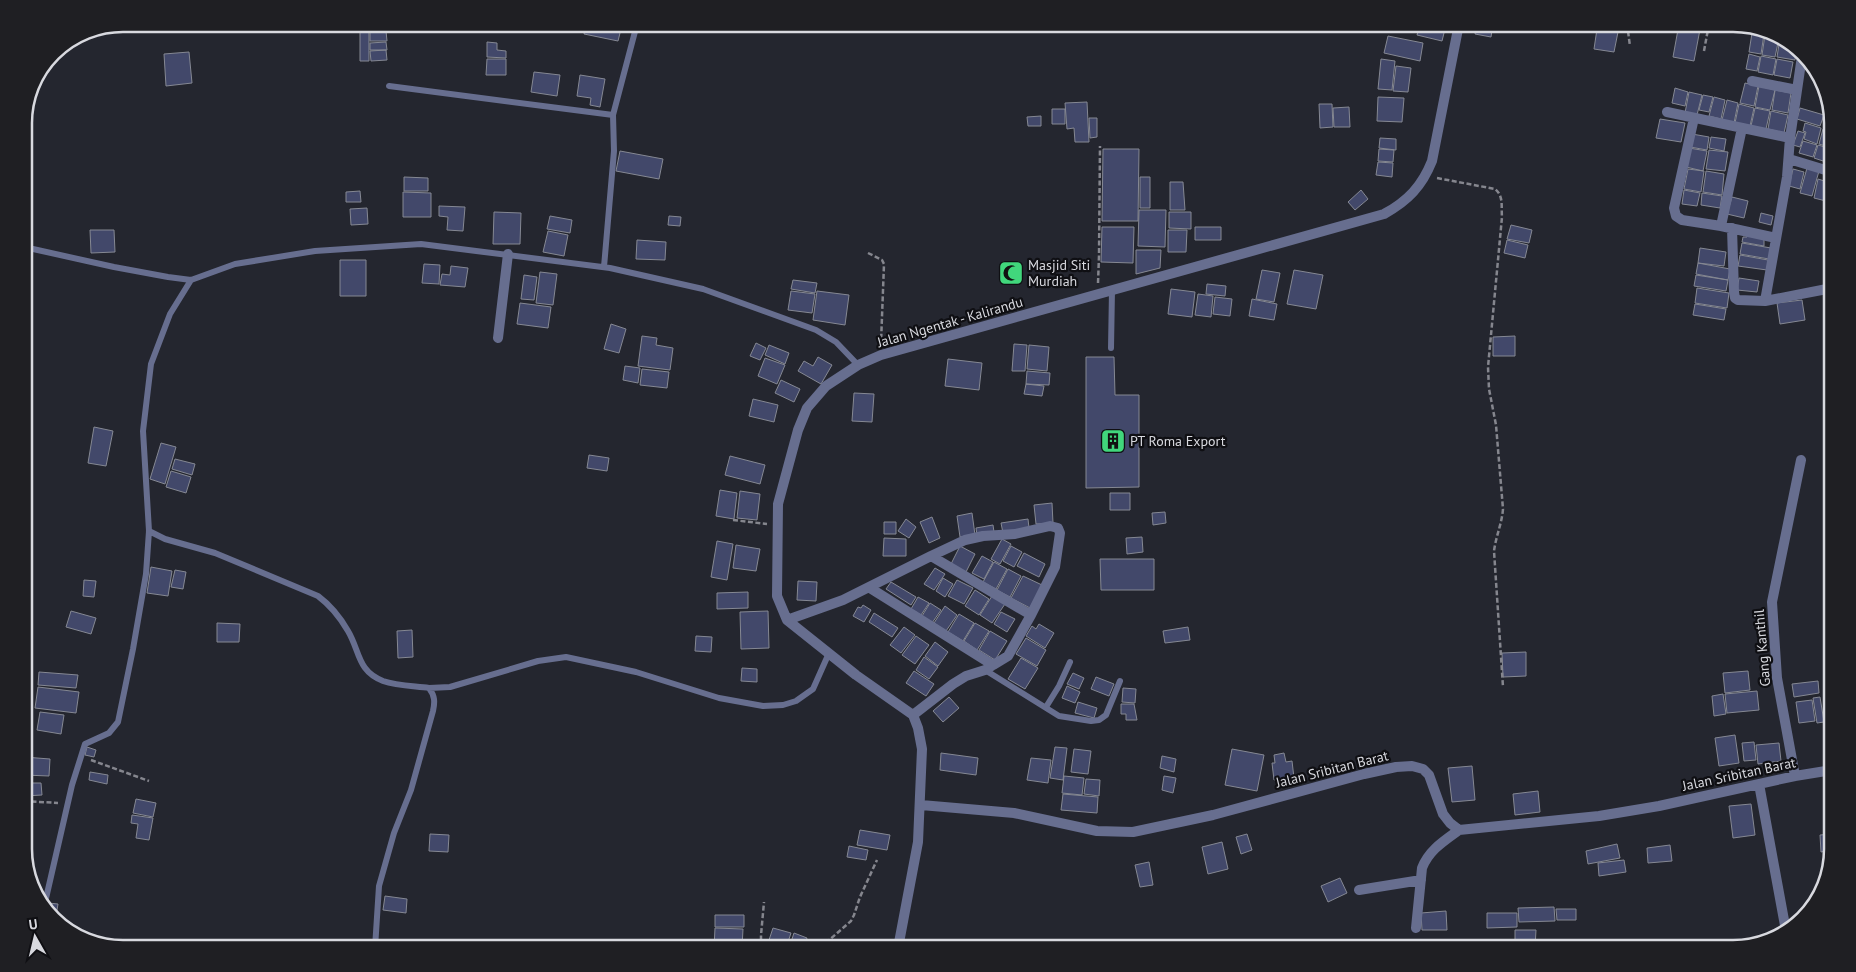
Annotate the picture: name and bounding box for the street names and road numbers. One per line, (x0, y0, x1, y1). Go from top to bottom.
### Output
street label: Jalan Ngentak - Kalirandu (874, 293, 1025, 352)
street label: Gang Kanthil (1750, 609, 1774, 687)
street label: Jalan Sribitan Barat (1273, 746, 1390, 792)
street label: Jalan Sribitan Barat (1680, 753, 1798, 795)

